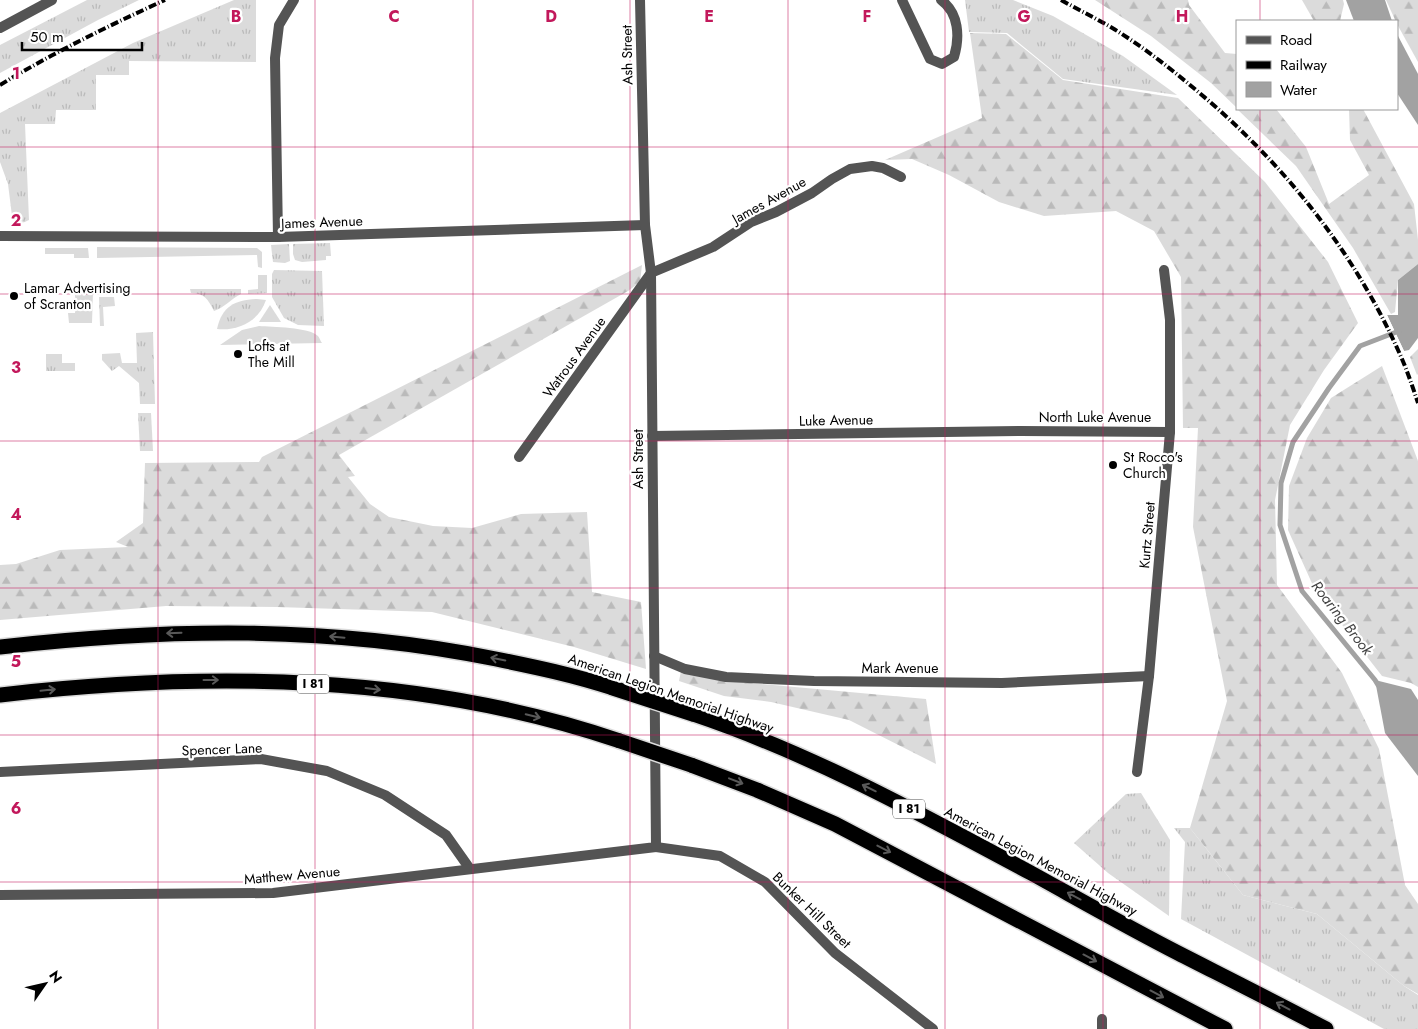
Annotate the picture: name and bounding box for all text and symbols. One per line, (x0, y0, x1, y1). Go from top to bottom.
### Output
text: B (231, 5, 241, 28)
text: C (388, 5, 400, 28)
text: D (545, 5, 557, 28)
text: E (704, 5, 714, 28)
text: F (863, 5, 871, 28)
text: G (1017, 5, 1031, 28)
text: H (1176, 5, 1188, 28)
scale bar (22, 20, 142, 52)
legend (1236, 20, 1398, 110)
street label: Ash Street (616, 24, 638, 85)
text: 50 m (30, 26, 64, 48)
text: Road (1280, 29, 1312, 51)
text: Railway (1280, 54, 1327, 76)
text: 1 (12, 62, 20, 85)
text: Water (1280, 79, 1318, 101)
street label: James Avenue (727, 171, 810, 230)
text: 2 (11, 209, 21, 232)
street label: James Avenue (279, 211, 363, 233)
place label: Lamar Advertising of Scranton (24, 278, 130, 314)
marker: Lamar Advertising of Scranton (8, 290, 20, 302)
street label: Watrous Avenue (538, 312, 610, 402)
place label: Lofts at The Mill (248, 336, 295, 372)
marker: Lofts at The Mill (232, 348, 244, 360)
text: 3 (11, 356, 21, 379)
street label: North Luke Avenue (1039, 407, 1151, 427)
street label: Luke Avenue (799, 409, 873, 431)
street label: Ash Street (628, 428, 648, 489)
place label: St Rocco's Church (1123, 447, 1183, 483)
marker: St Rocco's Church (1107, 459, 1119, 471)
street label: Kurtz Street (1134, 500, 1160, 569)
text: 4 (10, 503, 22, 526)
water label: Roaring Brook (1306, 576, 1378, 660)
one-way arrow (167, 628, 183, 638)
one-way arrow (329, 632, 345, 642)
street label: American Legion Memorial Highway (566, 648, 777, 738)
text: 5 (11, 650, 21, 673)
one-way arrow (490, 654, 506, 664)
street label: Mark Avenue (862, 658, 938, 678)
road number: I 81 (297, 674, 329, 694)
one-way arrow (202, 676, 218, 685)
one-way arrow (364, 684, 380, 694)
one-way arrow (40, 685, 56, 695)
one-way arrow (524, 712, 540, 722)
street label: Spencer Lane (181, 738, 263, 760)
one-way arrow (729, 778, 744, 787)
one-way arrow (861, 783, 876, 793)
text: 6 (11, 797, 21, 820)
road number: I 81 (893, 800, 925, 819)
street label: American Legion Memorial Highway (941, 801, 1142, 921)
one-way arrow (876, 845, 891, 854)
street label: Matthew Avenue (243, 861, 341, 889)
street label: Bunker Hill Street (768, 867, 856, 953)
one-way arrow (1068, 891, 1082, 901)
one-way arrow (1082, 953, 1097, 963)
north arrow (20, 959, 70, 1009)
text: N (44, 967, 67, 987)
one-way arrow (1149, 989, 1164, 999)
one-way arrow (1276, 1001, 1291, 1010)

